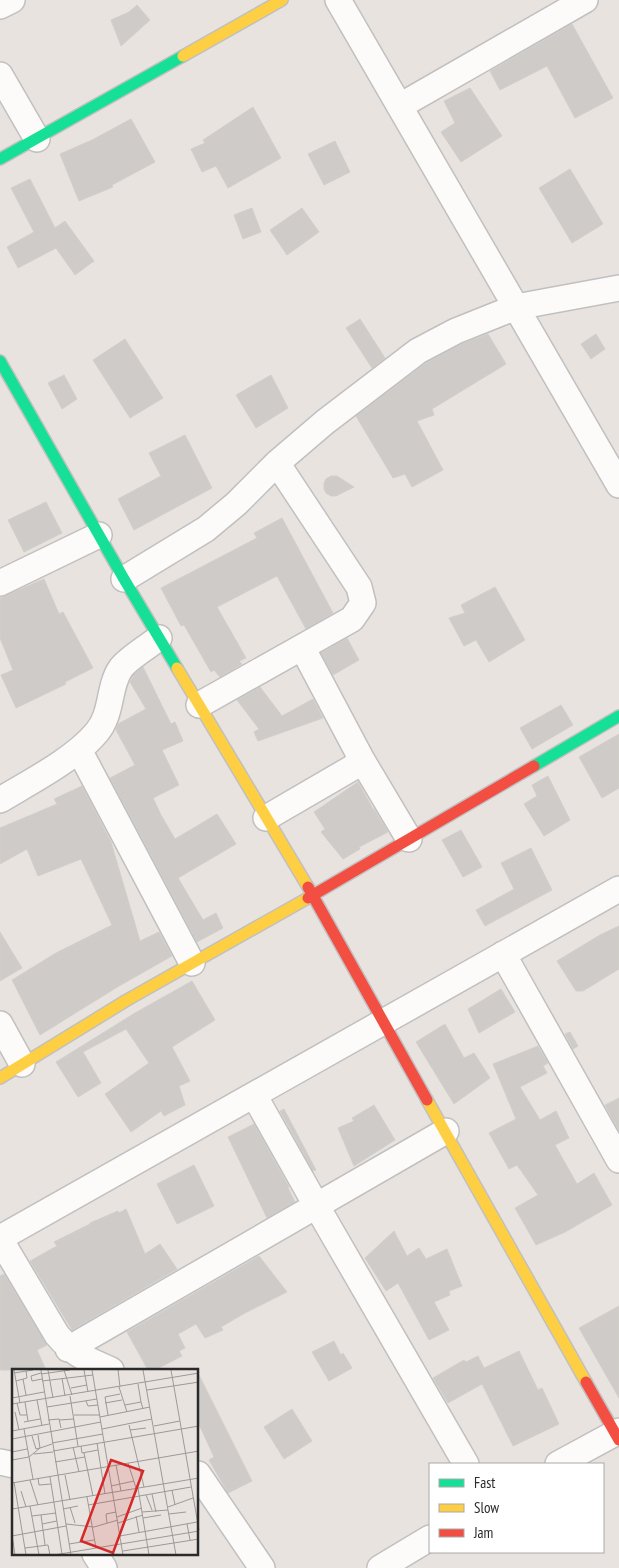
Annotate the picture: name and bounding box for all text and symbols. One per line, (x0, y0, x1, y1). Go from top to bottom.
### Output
inset map (12, 1369, 199, 1556)
legend (429, 1463, 604, 1553)
text: Fast (474, 1473, 495, 1492)
text: Slow (474, 1498, 499, 1517)
text: Jam (473, 1523, 493, 1542)

